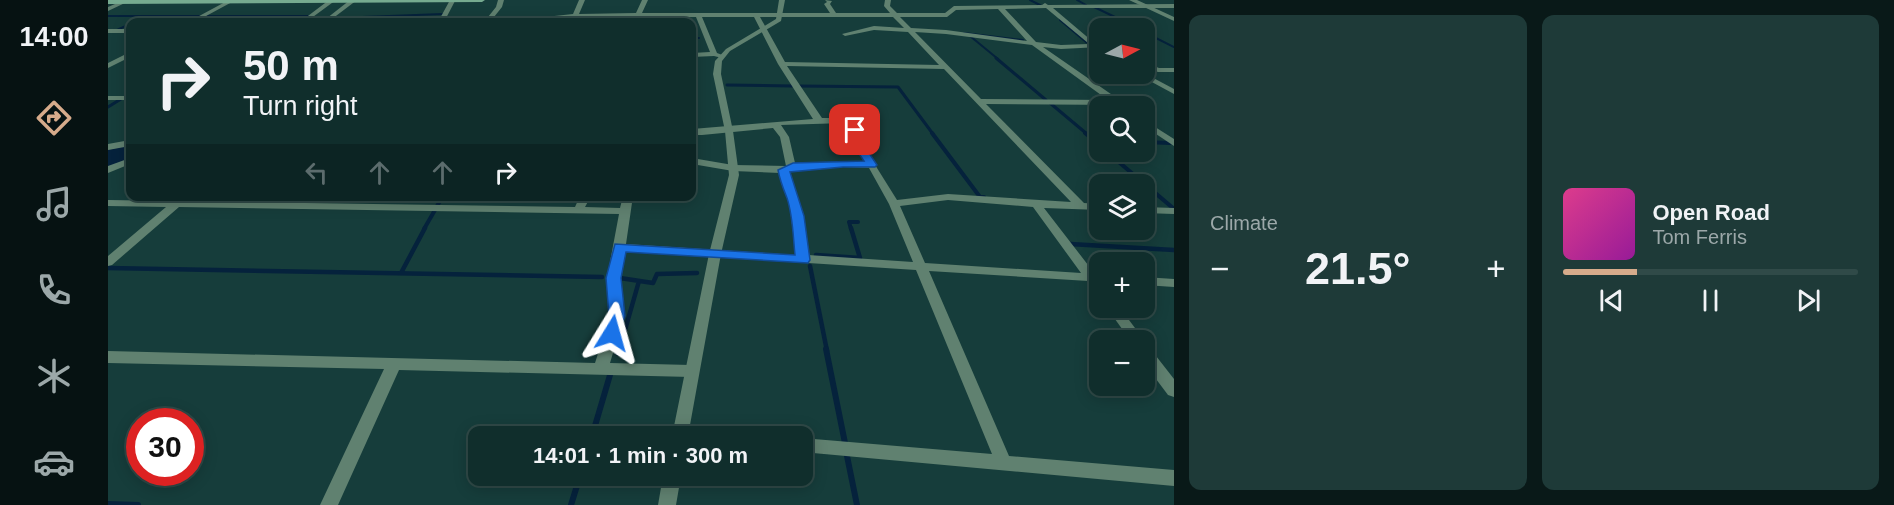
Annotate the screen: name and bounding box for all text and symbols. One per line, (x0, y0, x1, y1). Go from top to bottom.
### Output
north arrow (1089, 18, 1155, 84)
map controls (1089, 18, 1155, 396)
text: 14:00 (19, 22, 89, 52)
icon: right (144, 42, 222, 120)
text: 50 m (243, 42, 339, 89)
text: Turn right (243, 91, 358, 121)
button: search (1089, 96, 1155, 162)
icon: directions (33, 97, 75, 139)
pin (829, 104, 880, 155)
icon: arrive (838, 113, 871, 146)
icon: left (300, 156, 333, 189)
icon: ahead (363, 156, 396, 189)
icon: ahead (426, 156, 459, 189)
icon: right (489, 156, 522, 189)
button: layers (1089, 174, 1155, 240)
icon: music (33, 183, 75, 225)
text: Open Road (1653, 200, 1770, 225)
text: Climate (1210, 212, 1278, 234)
text: Tom Ferris (1653, 226, 1747, 248)
text: 21.5° (1305, 243, 1411, 294)
text: − (1210, 250, 1229, 287)
text: + (1486, 250, 1506, 287)
button: + (1089, 252, 1155, 318)
icon: phone (33, 269, 75, 311)
icon: previous (1595, 284, 1628, 317)
icon: pause (1694, 284, 1727, 317)
icon: next (1792, 284, 1825, 317)
position arrow (580, 301, 644, 365)
button: − (1089, 330, 1155, 396)
icon: climate (33, 355, 75, 397)
speed limit sign: 30 (126, 408, 204, 486)
icon: car (33, 441, 75, 483)
text: 14:01 · 1 min · 300 m (533, 443, 748, 468)

